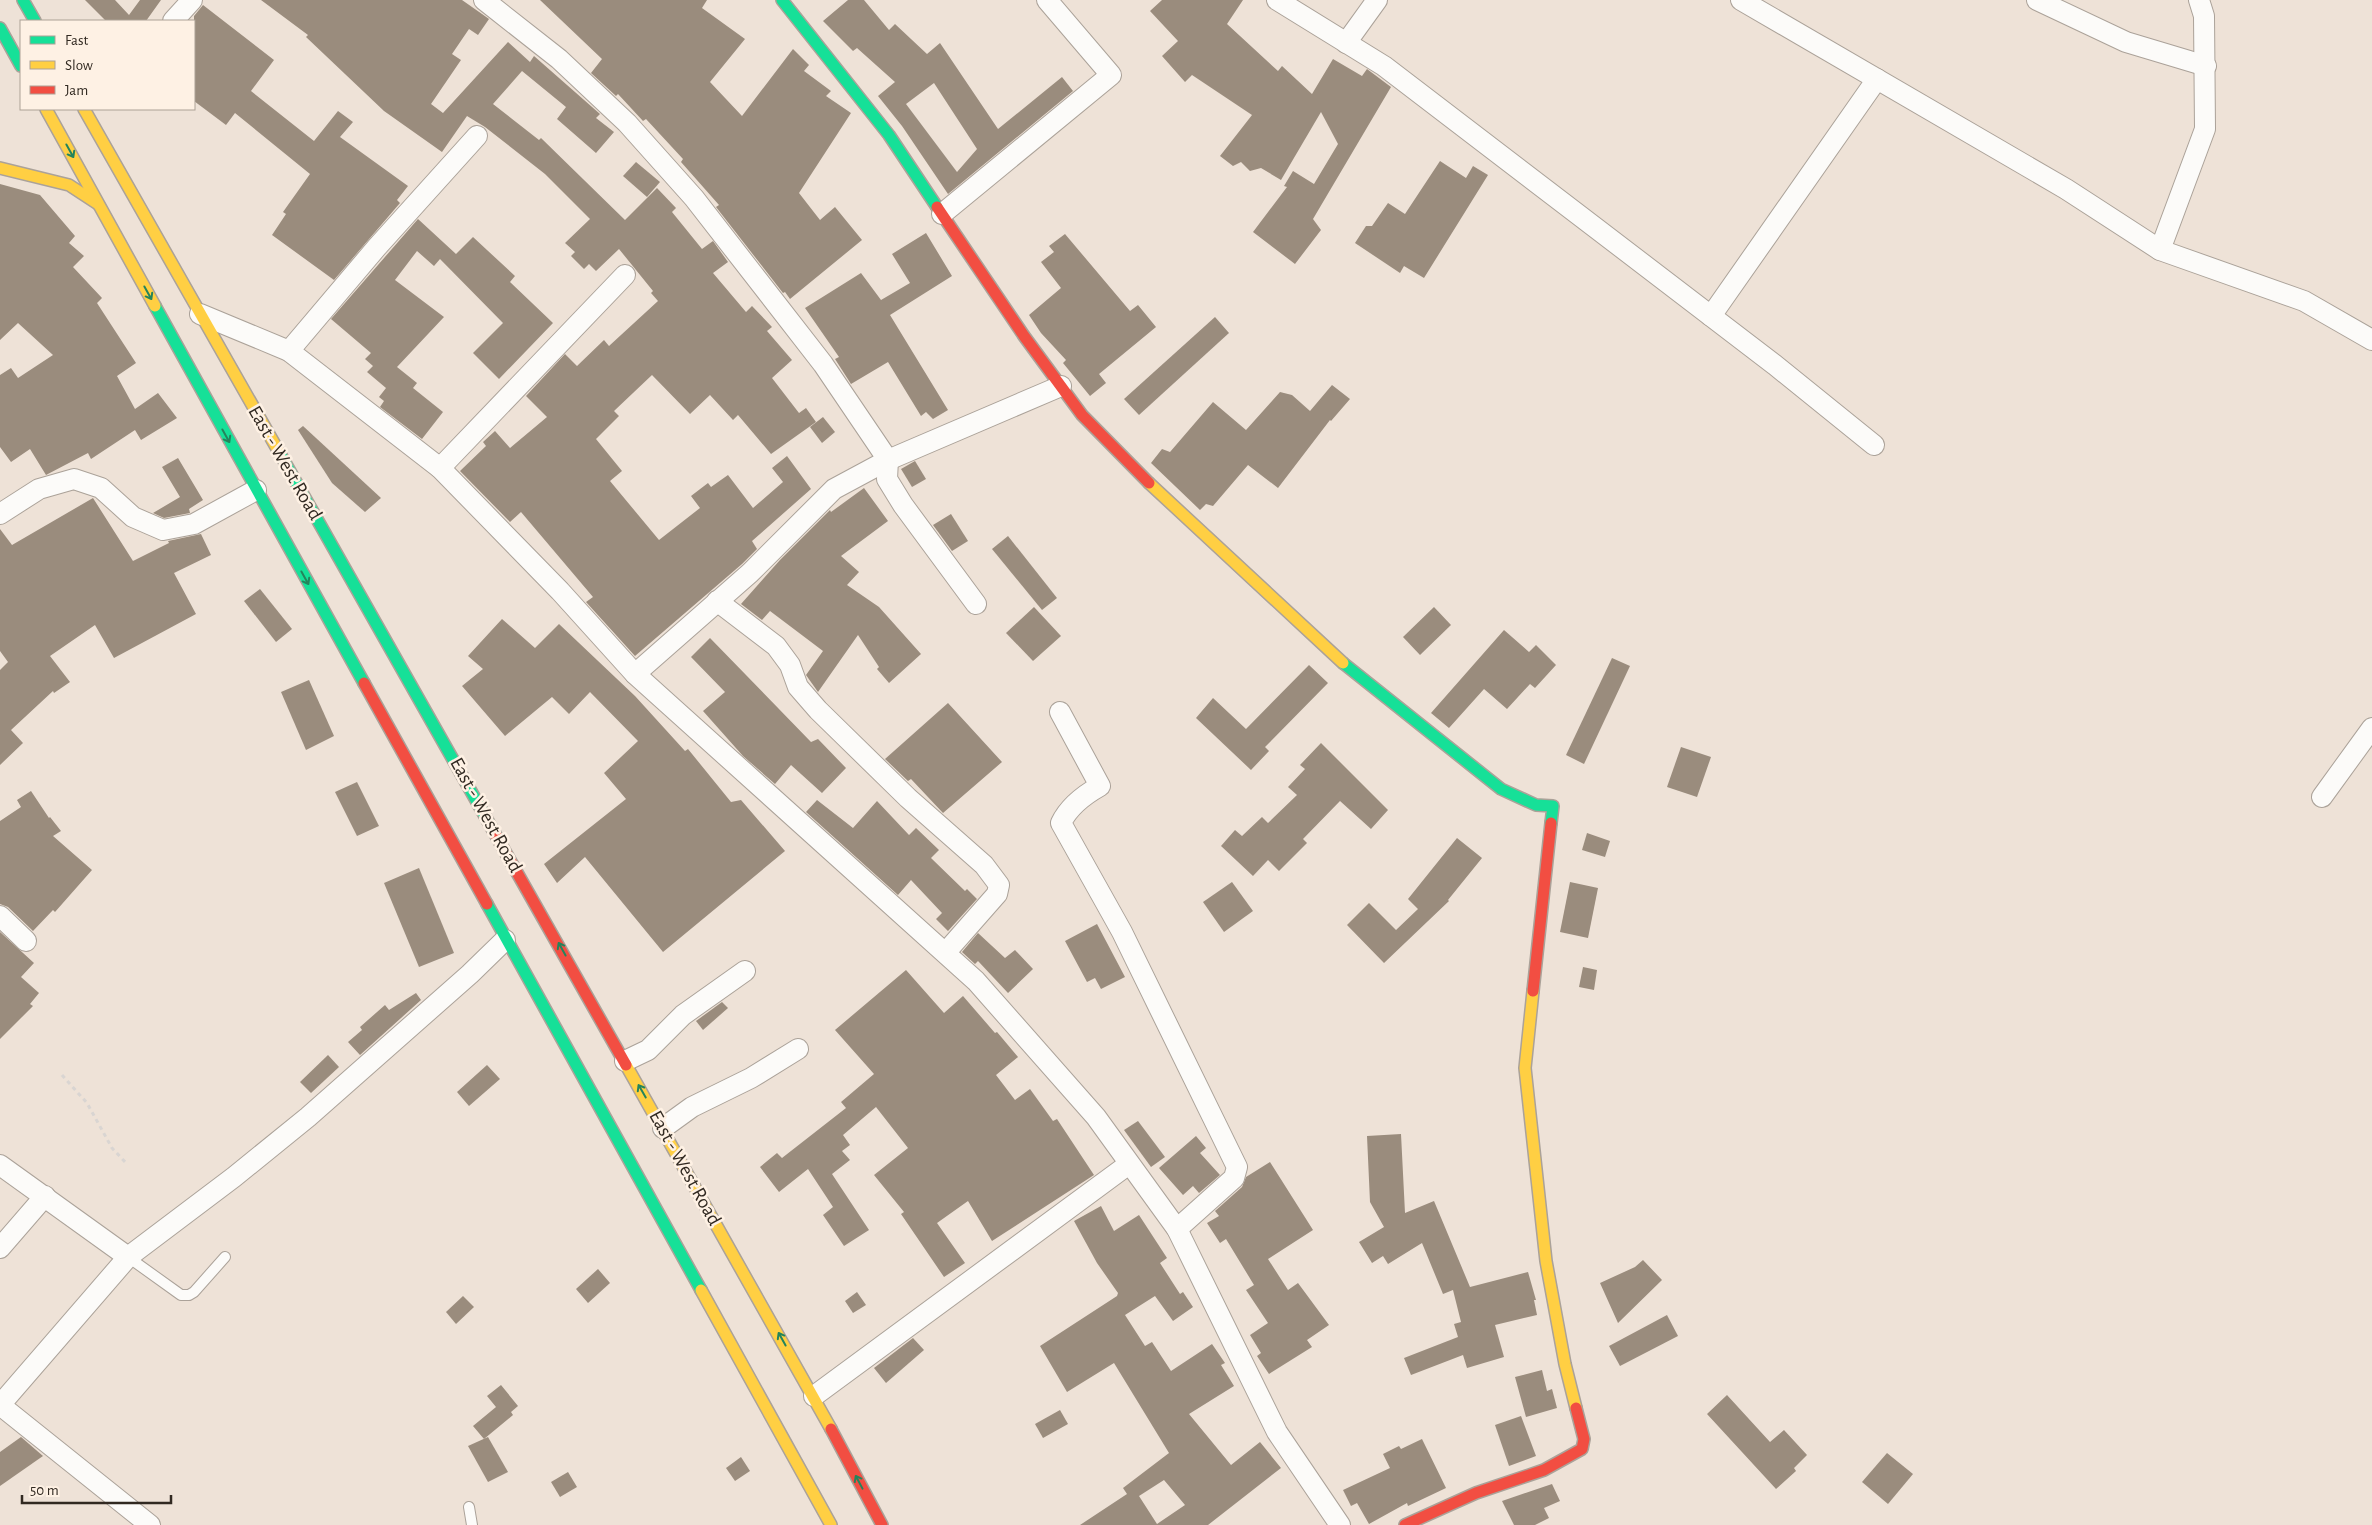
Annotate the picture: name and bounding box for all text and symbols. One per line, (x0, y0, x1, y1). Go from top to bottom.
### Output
legend (20, 20, 195, 110)
text: Fast (65, 33, 89, 48)
text: Slow (65, 58, 93, 73)
text: Jam (65, 83, 88, 98)
one-way arrow (65, 144, 75, 158)
one-way arrow (144, 286, 154, 300)
street label: East - West Road (244, 403, 326, 523)
one-way arrow (222, 428, 232, 443)
one-way arrow (300, 571, 310, 585)
street label: East - West Road (446, 754, 526, 876)
one-way arrow (556, 943, 566, 957)
one-way arrow (636, 1084, 646, 1098)
street label: East - West Road (645, 1107, 725, 1229)
one-way arrow (777, 1332, 786, 1347)
scale bar (22, 1472, 171, 1504)
one-way arrow (854, 1475, 863, 1490)
text: 50 m (30, 1483, 59, 1498)

